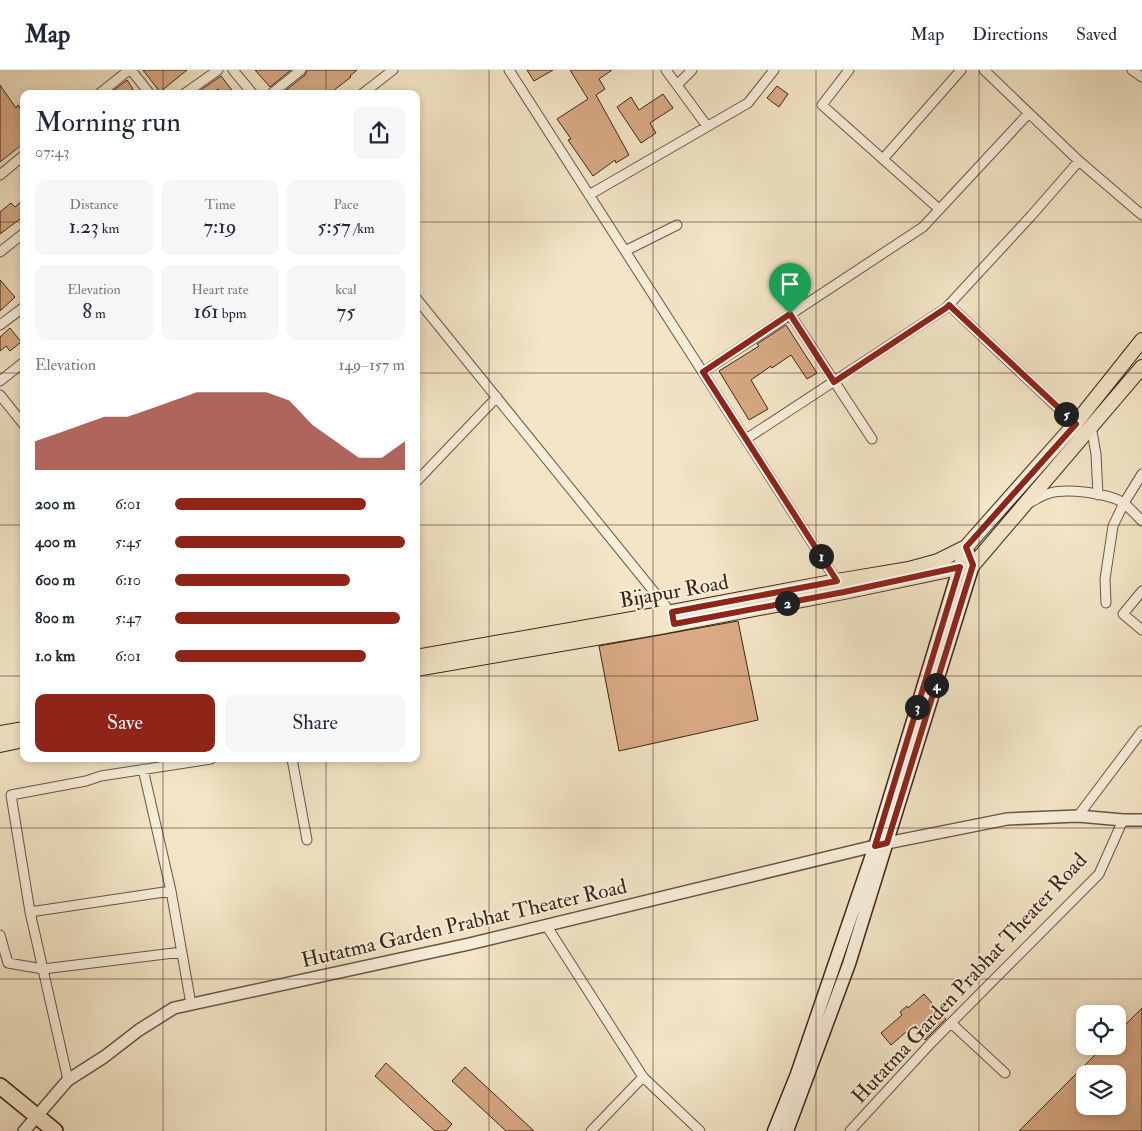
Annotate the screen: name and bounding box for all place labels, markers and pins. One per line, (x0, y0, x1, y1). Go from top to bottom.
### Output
pin (769, 263, 811, 314)
pin: 5 (1054, 402, 1078, 426)
pin: 1 (808, 544, 834, 568)
pin: 2 (774, 590, 800, 616)
pin: 4 (924, 672, 948, 698)
pin: 3 (904, 694, 930, 720)

